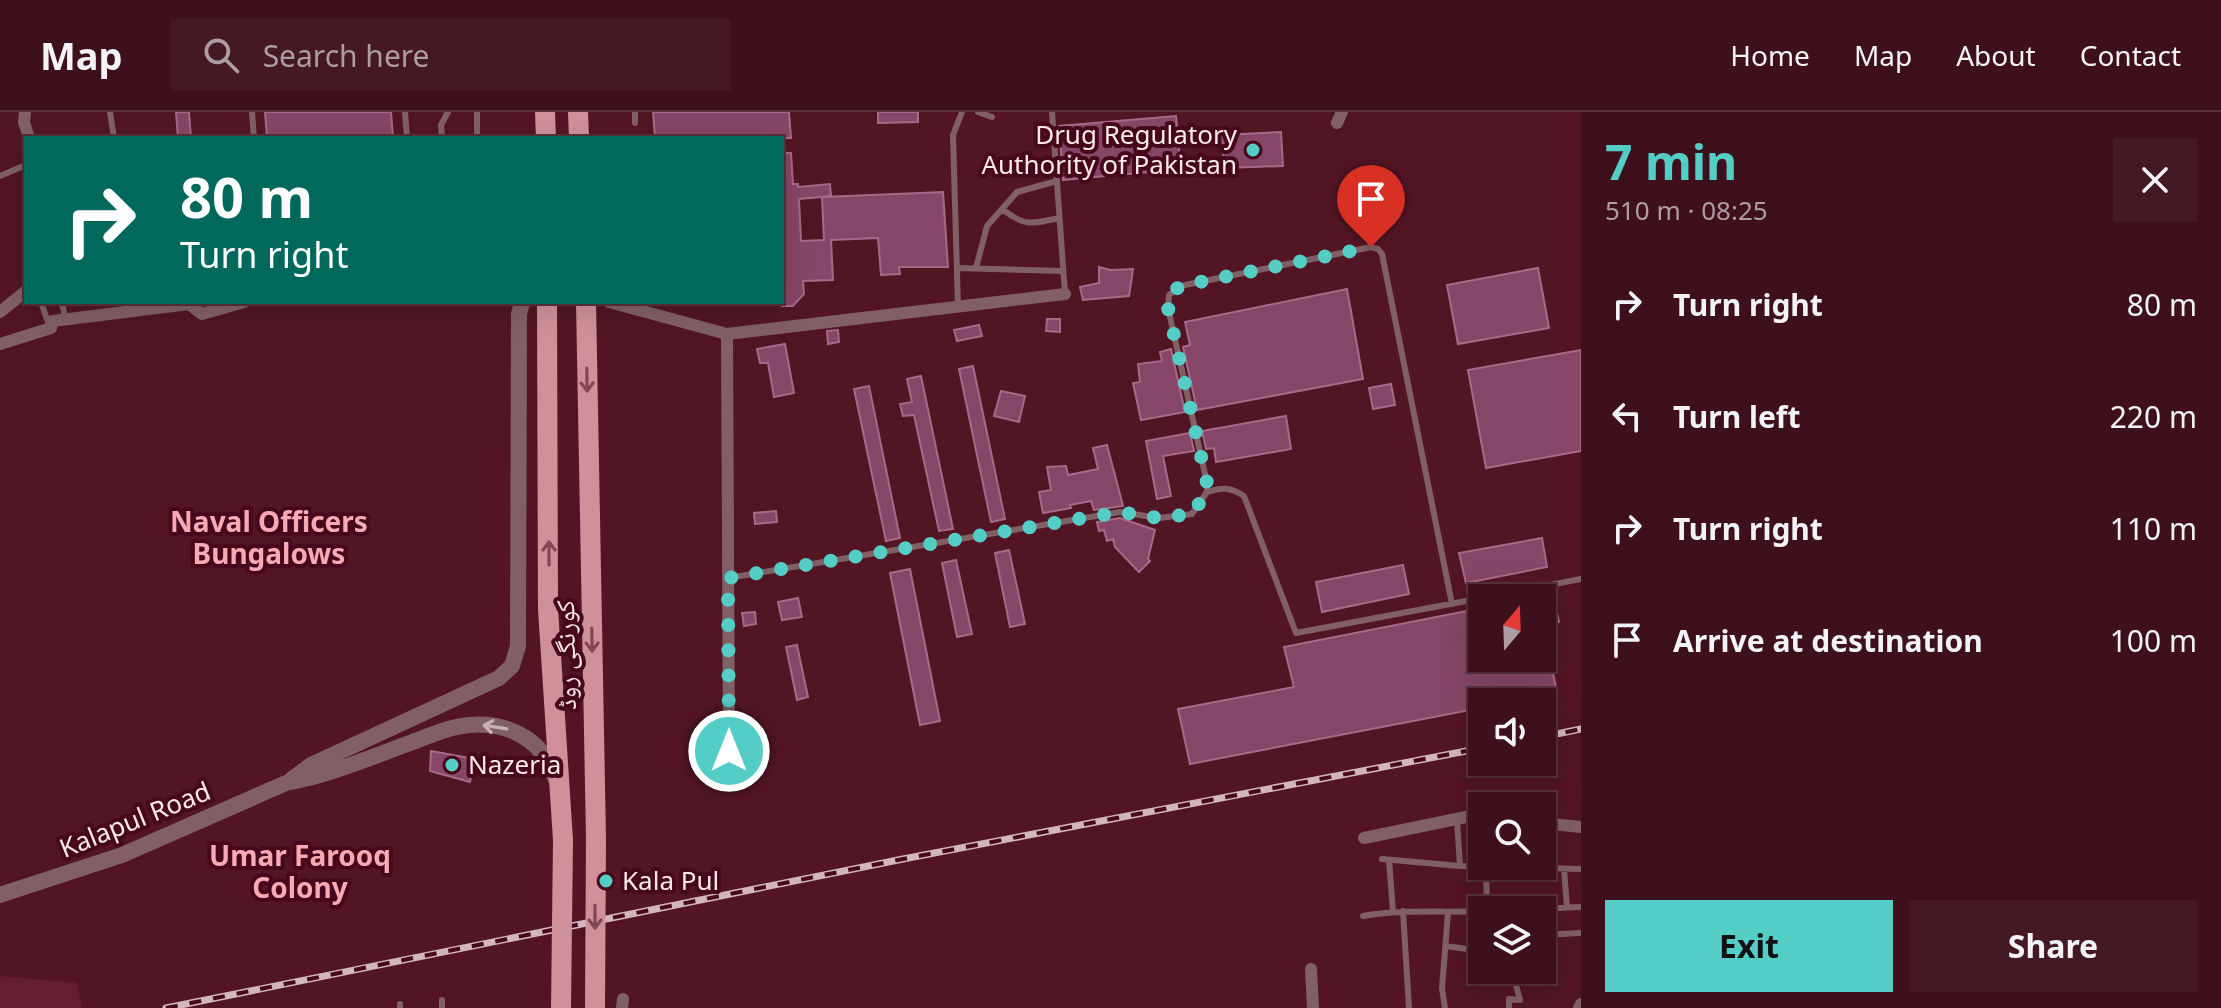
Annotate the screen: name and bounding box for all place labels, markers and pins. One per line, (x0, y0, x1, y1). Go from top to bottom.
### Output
place label: Drug Regulatory Authority of Pakistan (981, 116, 1238, 182)
marker: Drug Regulatory Authority of Pakistan (1244, 141, 1262, 159)
pin (1337, 165, 1405, 247)
place label: Nazeria (468, 746, 561, 782)
marker: Nazeria (443, 756, 461, 774)
place label: Kala Pul (622, 862, 719, 898)
marker: Kala Pul (597, 872, 615, 890)

